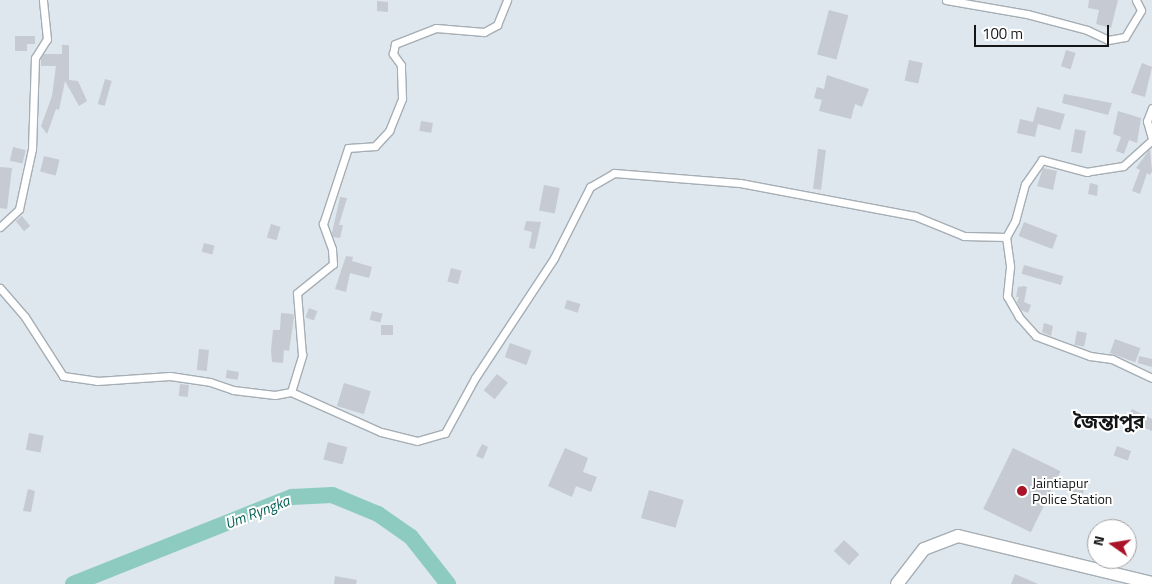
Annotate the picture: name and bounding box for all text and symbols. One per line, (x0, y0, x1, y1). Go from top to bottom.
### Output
scale bar (977, 15, 1112, 47)
text: 100 m (982, 22, 1023, 45)
district label: জৈন্তাপুর (1074, 410, 1144, 432)
place label: Jaintiapur Police Station (1032, 475, 1112, 508)
marker: Jaintiapur Police Station (1016, 485, 1028, 497)
water label: Um Ryngka (222, 492, 292, 532)
north arrow (1087, 519, 1137, 569)
text: N (1087, 534, 1109, 548)

